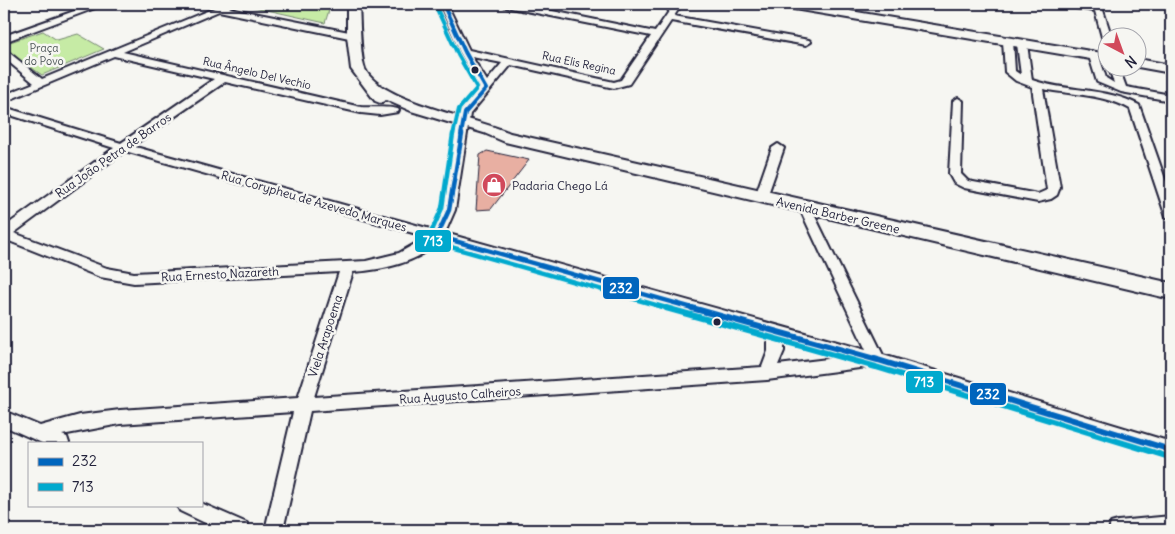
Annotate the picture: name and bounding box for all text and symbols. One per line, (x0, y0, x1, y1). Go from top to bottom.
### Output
north arrow (1098, 28, 1148, 78)
park label: Praça do Povo (24, 41, 64, 68)
street label: Rua Elis Regina (541, 48, 617, 78)
text: N (1121, 52, 1140, 72)
street label: Rua Ângelo Del Vechio (201, 53, 313, 92)
unlabelled marker (470, 65, 480, 75)
street label: Rua João Petra de Barros (52, 109, 174, 201)
street label: Rua Corypheu de Azevedo Marques (220, 167, 408, 235)
shop icon: Padaria Chego Lá (481, 172, 507, 198)
place label: Padaria Chego Lá (512, 178, 608, 193)
street label: Avenida Barber Greene (775, 193, 901, 237)
line badge: 713 (414, 229, 452, 253)
text: 713 (423, 232, 443, 250)
street label: Rua Ernesto Nazareth (161, 263, 279, 285)
line badge: 232 (602, 276, 640, 300)
text: 232 (609, 279, 633, 297)
street label: Viela Arapoema (305, 293, 345, 379)
unlabelled marker (712, 317, 722, 327)
line badge: 713 (905, 370, 944, 394)
text: 713 (914, 373, 934, 391)
line badge: 232 (969, 382, 1007, 406)
street label: Rua Augusto Calheiros (399, 383, 521, 407)
text: 232 (976, 385, 1000, 403)
legend (28, 442, 202, 506)
text: 232 (72, 451, 97, 470)
text: 713 (72, 477, 94, 496)

